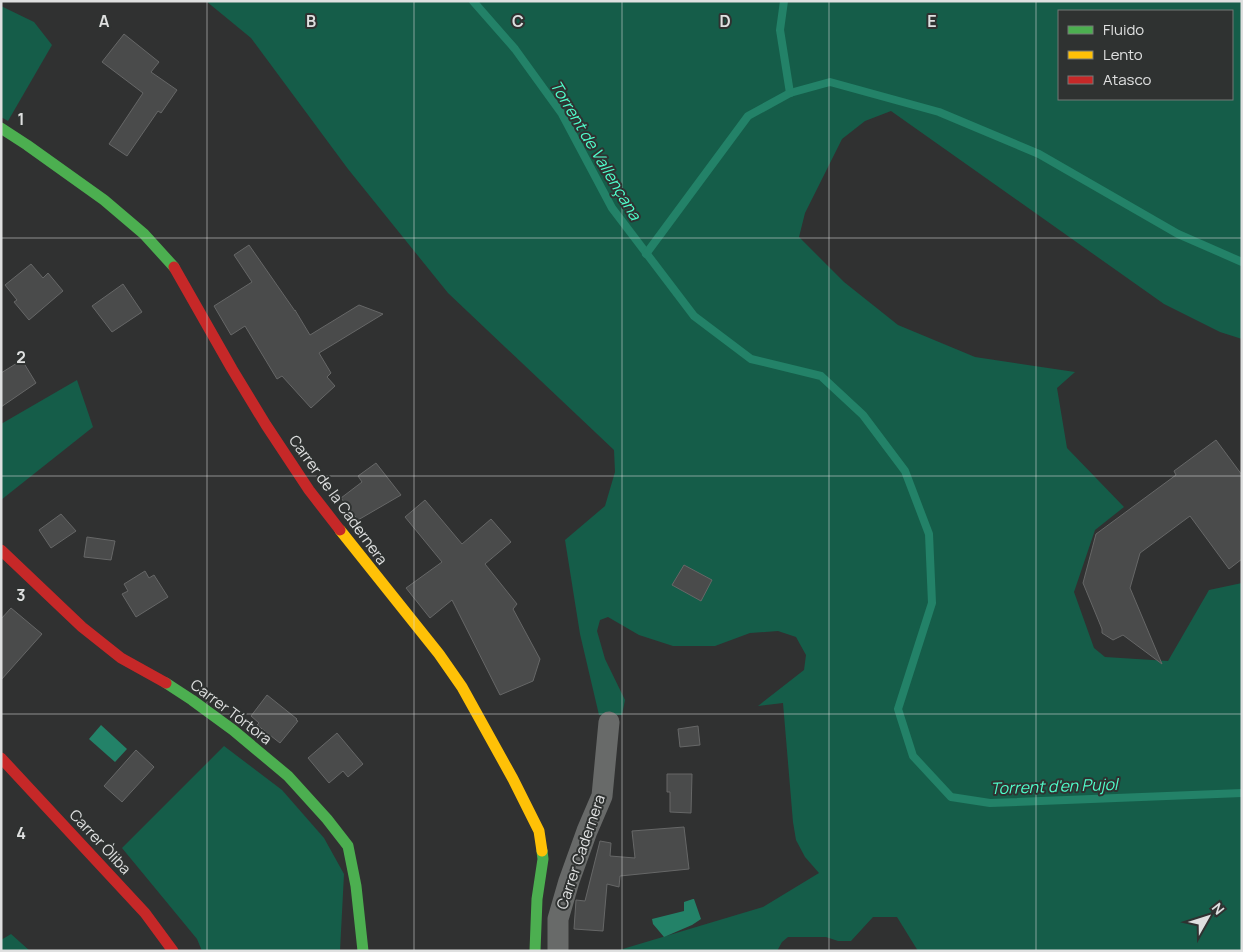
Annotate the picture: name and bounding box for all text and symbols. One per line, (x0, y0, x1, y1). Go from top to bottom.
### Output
text: A (99, 10, 110, 32)
text: B (306, 10, 316, 32)
text: C (512, 10, 524, 32)
text: D (719, 10, 731, 32)
text: E (927, 10, 937, 32)
legend (1058, 10, 1233, 100)
text: Fluido (1103, 19, 1144, 40)
text: Lento (1103, 44, 1143, 65)
text: Atasco (1103, 69, 1151, 90)
water label: Torrent de Vallençana (546, 76, 647, 225)
text: 1 (17, 108, 25, 130)
text: 2 (16, 346, 26, 368)
street label: Carrer de la Cadernera (284, 431, 393, 569)
text: 3 (16, 584, 26, 606)
street label: Carrer Tórtora (186, 674, 276, 749)
water label: Torrent d'en Pujol (990, 773, 1120, 799)
street label: Carrer Cadernera (551, 792, 610, 912)
street label: Carrer Òliba (65, 805, 136, 879)
text: 4 (16, 822, 26, 844)
north arrow (1183, 892, 1233, 942)
text: N (1208, 899, 1229, 918)

